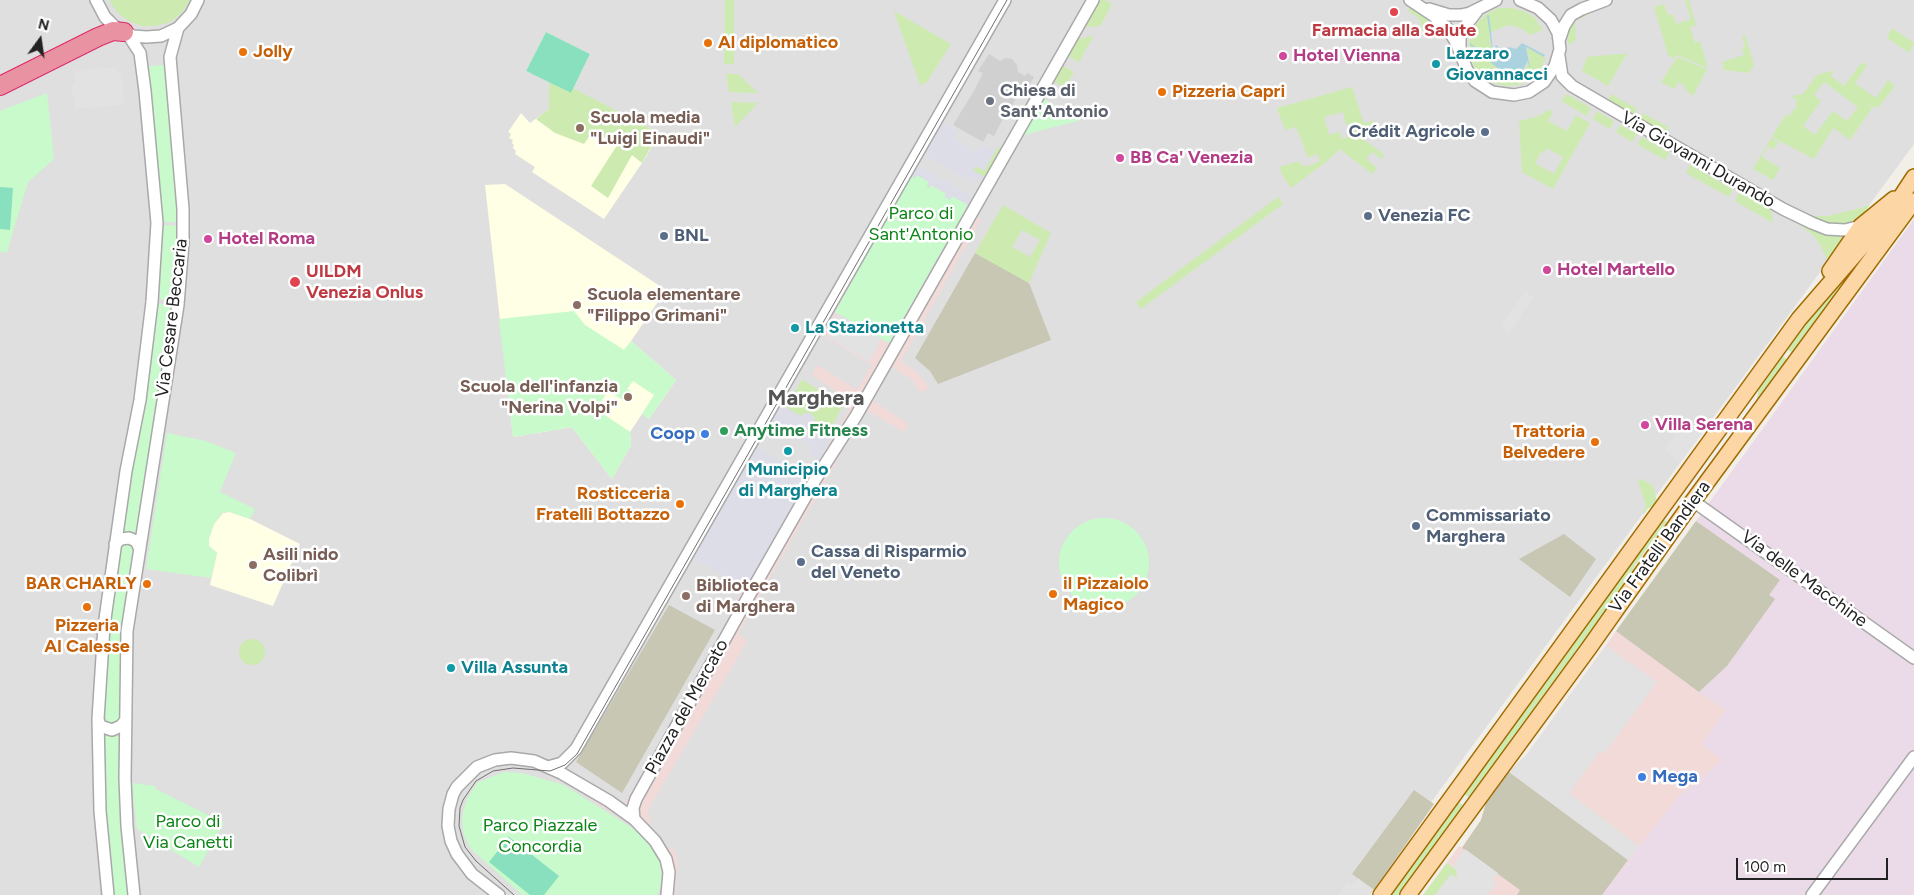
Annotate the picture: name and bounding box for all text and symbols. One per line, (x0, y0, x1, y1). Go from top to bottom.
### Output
marker: Farmacia alla Salute (1388, 6, 1400, 18)
north arrow (15, 15, 65, 65)
text: N (36, 15, 51, 35)
place label: Farmacia alla Salute (1312, 20, 1476, 42)
place label: Al diplomatico (718, 32, 838, 54)
marker: Al diplomatico (702, 37, 714, 49)
place label: Jolly (253, 41, 293, 63)
place label: Lazzaro Giovannacci (1446, 43, 1548, 86)
place label: Hotel Vienna (1293, 45, 1400, 67)
marker: Jolly (237, 46, 249, 58)
marker: Hotel Vienna (1277, 50, 1289, 62)
marker: Lazzaro Giovannacci (1430, 58, 1442, 70)
place label: Chiesa di Sant'Antonio (1000, 80, 1108, 122)
place label: Pizzeria Capri (1172, 81, 1285, 103)
marker: Pizzeria Capri (1156, 86, 1168, 98)
marker: Chiesa di Sant'Antonio (984, 95, 996, 107)
place label: Scuola media "Luigi Einaudi" (590, 107, 710, 150)
street label: Via Giovanni Durando (1617, 107, 1779, 213)
place label: Crédit Agricole (1348, 121, 1475, 143)
marker: Scuola media "Luigi Einaudi" (574, 122, 586, 134)
marker: Crédit Agricole (1479, 126, 1491, 138)
place label: BB Ca' Venezia (1130, 147, 1253, 169)
marker: BB Ca' Venezia (1114, 152, 1126, 164)
park label: Parco di Sant'Antonio (869, 203, 973, 245)
place label: Venezia FC (1378, 205, 1471, 227)
marker: Venezia FC (1362, 210, 1374, 222)
place label: BNL (674, 225, 709, 247)
place label: Hotel Roma (218, 228, 315, 250)
marker: BNL (658, 230, 670, 242)
marker: Hotel Roma (202, 233, 214, 245)
street label: Via Cesare Beccaria (152, 237, 192, 399)
place label: Hotel Martello (1557, 259, 1675, 281)
place label: UILDM Venezia Onlus (306, 261, 423, 304)
marker: Hotel Martello (1541, 264, 1553, 276)
marker: UILDM Venezia Onlus (288, 275, 302, 289)
place label: Scuola elementare "Filippo Grimani" (587, 284, 740, 326)
marker: Scuola elementare "Filippo Grimani" (571, 299, 583, 311)
place label: La Stazionetta (805, 317, 924, 339)
marker: La Stazionetta (789, 322, 801, 334)
place label: Scuola dell'infanzia "Nerina Volpi" (460, 376, 618, 418)
district label: Marghera (768, 386, 864, 412)
marker: Scuola dell'infanzia "Nerina Volpi" (622, 391, 634, 403)
place label: Villa Serena (1655, 414, 1753, 436)
marker: Villa Serena (1639, 419, 1651, 431)
place label: Anytime Fitness (734, 420, 868, 442)
place label: Trattoria Belvedere (1502, 421, 1585, 464)
place label: Coop (650, 423, 695, 445)
marker: Anytime Fitness (718, 425, 730, 437)
marker: Coop (699, 428, 711, 440)
marker: Trattoria Belvedere (1589, 436, 1601, 448)
marker: Municipio di Marghera (782, 445, 794, 457)
place label: Municipio di Marghera (738, 459, 838, 502)
street label: Via Fratelli Bandiera (1605, 477, 1715, 617)
place label: Rosticceria Fratelli Bottazzo (536, 483, 670, 526)
marker: Rosticceria Fratelli Bottazzo (674, 498, 686, 510)
place label: Commissariato Marghera (1426, 505, 1551, 548)
marker: Commissariato Marghera (1410, 520, 1422, 532)
street label: Via delle Macchine (1737, 526, 1871, 632)
place label: Cassa di Risparmio del Veneto (811, 541, 967, 584)
place label: Asili nido Colibrì (263, 544, 338, 586)
marker: Cassa di Risparmio del Veneto (795, 556, 807, 568)
marker: Asili nido Colibrì (247, 559, 259, 571)
place label: BAR CHARLY (26, 573, 137, 595)
place label: il Pizzaiolo Magico (1063, 573, 1149, 616)
place label: Biblioteca di Marghera (696, 575, 795, 618)
marker: BAR CHARLY (141, 578, 153, 590)
marker: il Pizzaiolo Magico (1047, 588, 1059, 600)
marker: Biblioteca di Marghera (680, 590, 692, 602)
marker: Pizzeria Al Calesse (81, 601, 93, 613)
place label: Pizzeria Al Calesse (44, 615, 130, 658)
street label: Piazza del Mercato (641, 636, 733, 778)
place label: Villa Assunta (461, 657, 568, 679)
marker: Villa Assunta (445, 662, 457, 674)
place label: Mega (1652, 766, 1698, 788)
marker: Mega (1636, 771, 1648, 783)
park label: Parco di Via Canetti (143, 811, 233, 854)
park label: Parco Piazzale Concordia (483, 815, 597, 858)
scale bar (1739, 848, 1892, 880)
text: 100 m (1744, 858, 1786, 876)

